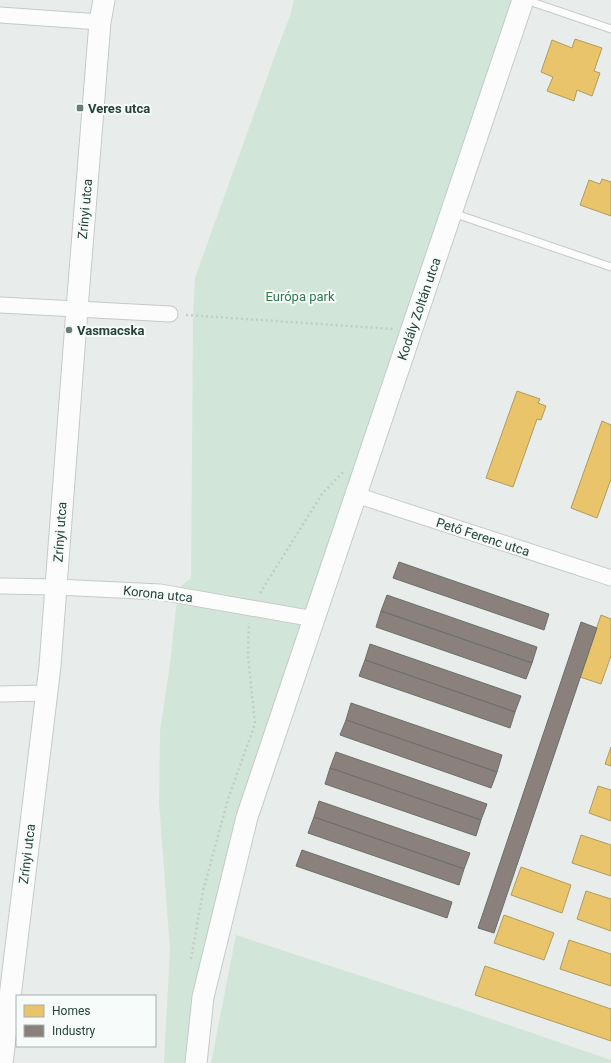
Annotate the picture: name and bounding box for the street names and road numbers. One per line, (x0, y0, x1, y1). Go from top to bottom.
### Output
street label: Zrínyi utca (75, 178, 95, 240)
street label: Kodály Zoltán utca (394, 256, 444, 362)
street label: Zrínyi utca (50, 501, 70, 563)
street label: Pető Ferenc utca (434, 515, 532, 559)
street label: Korona utca (122, 583, 194, 605)
street label: Zrínyi utca (16, 823, 38, 885)

